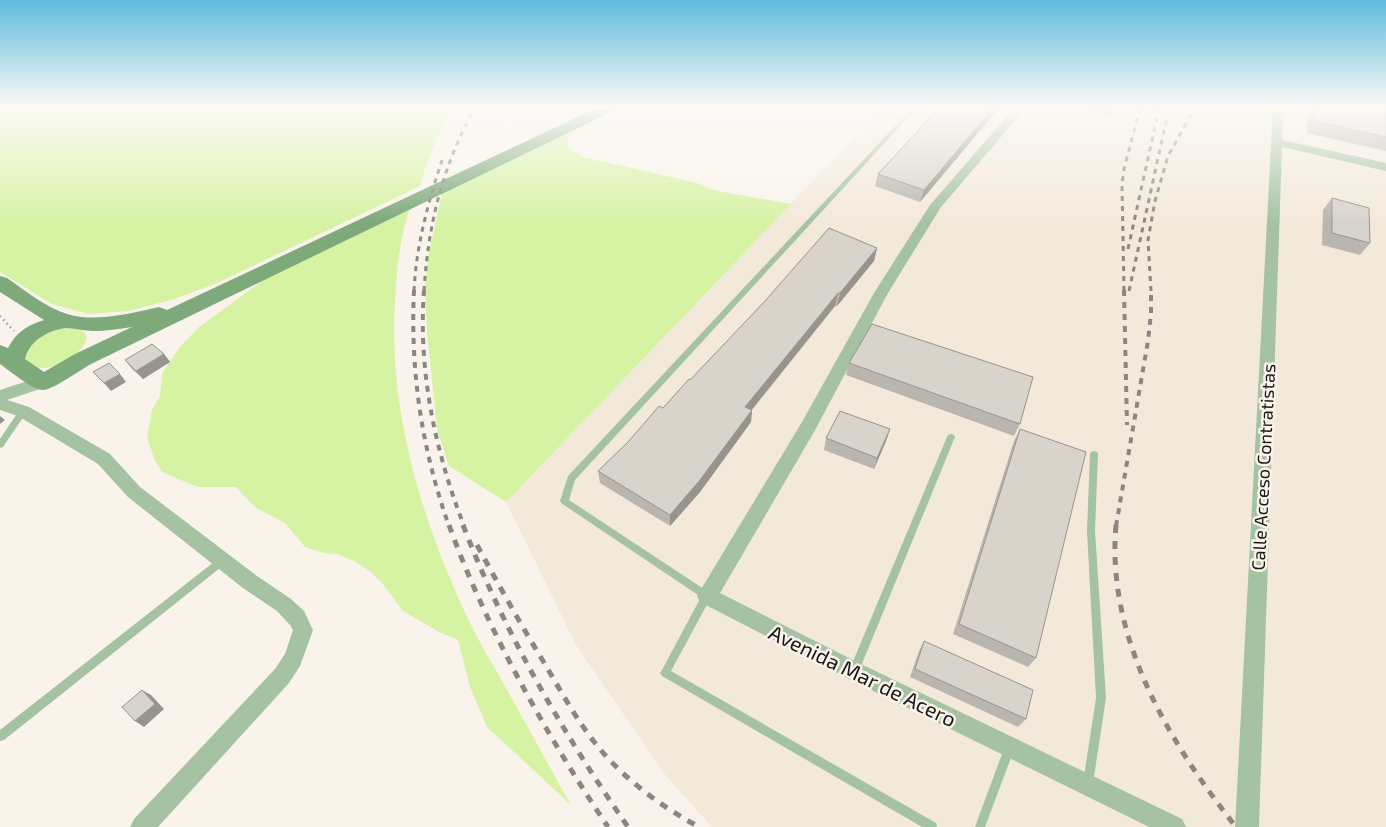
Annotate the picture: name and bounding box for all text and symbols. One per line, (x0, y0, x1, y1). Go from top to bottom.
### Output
street label: Calle Acceso Contratistas (1247, 363, 1279, 571)
street label: Avenida Mar de Acero (765, 619, 961, 731)

